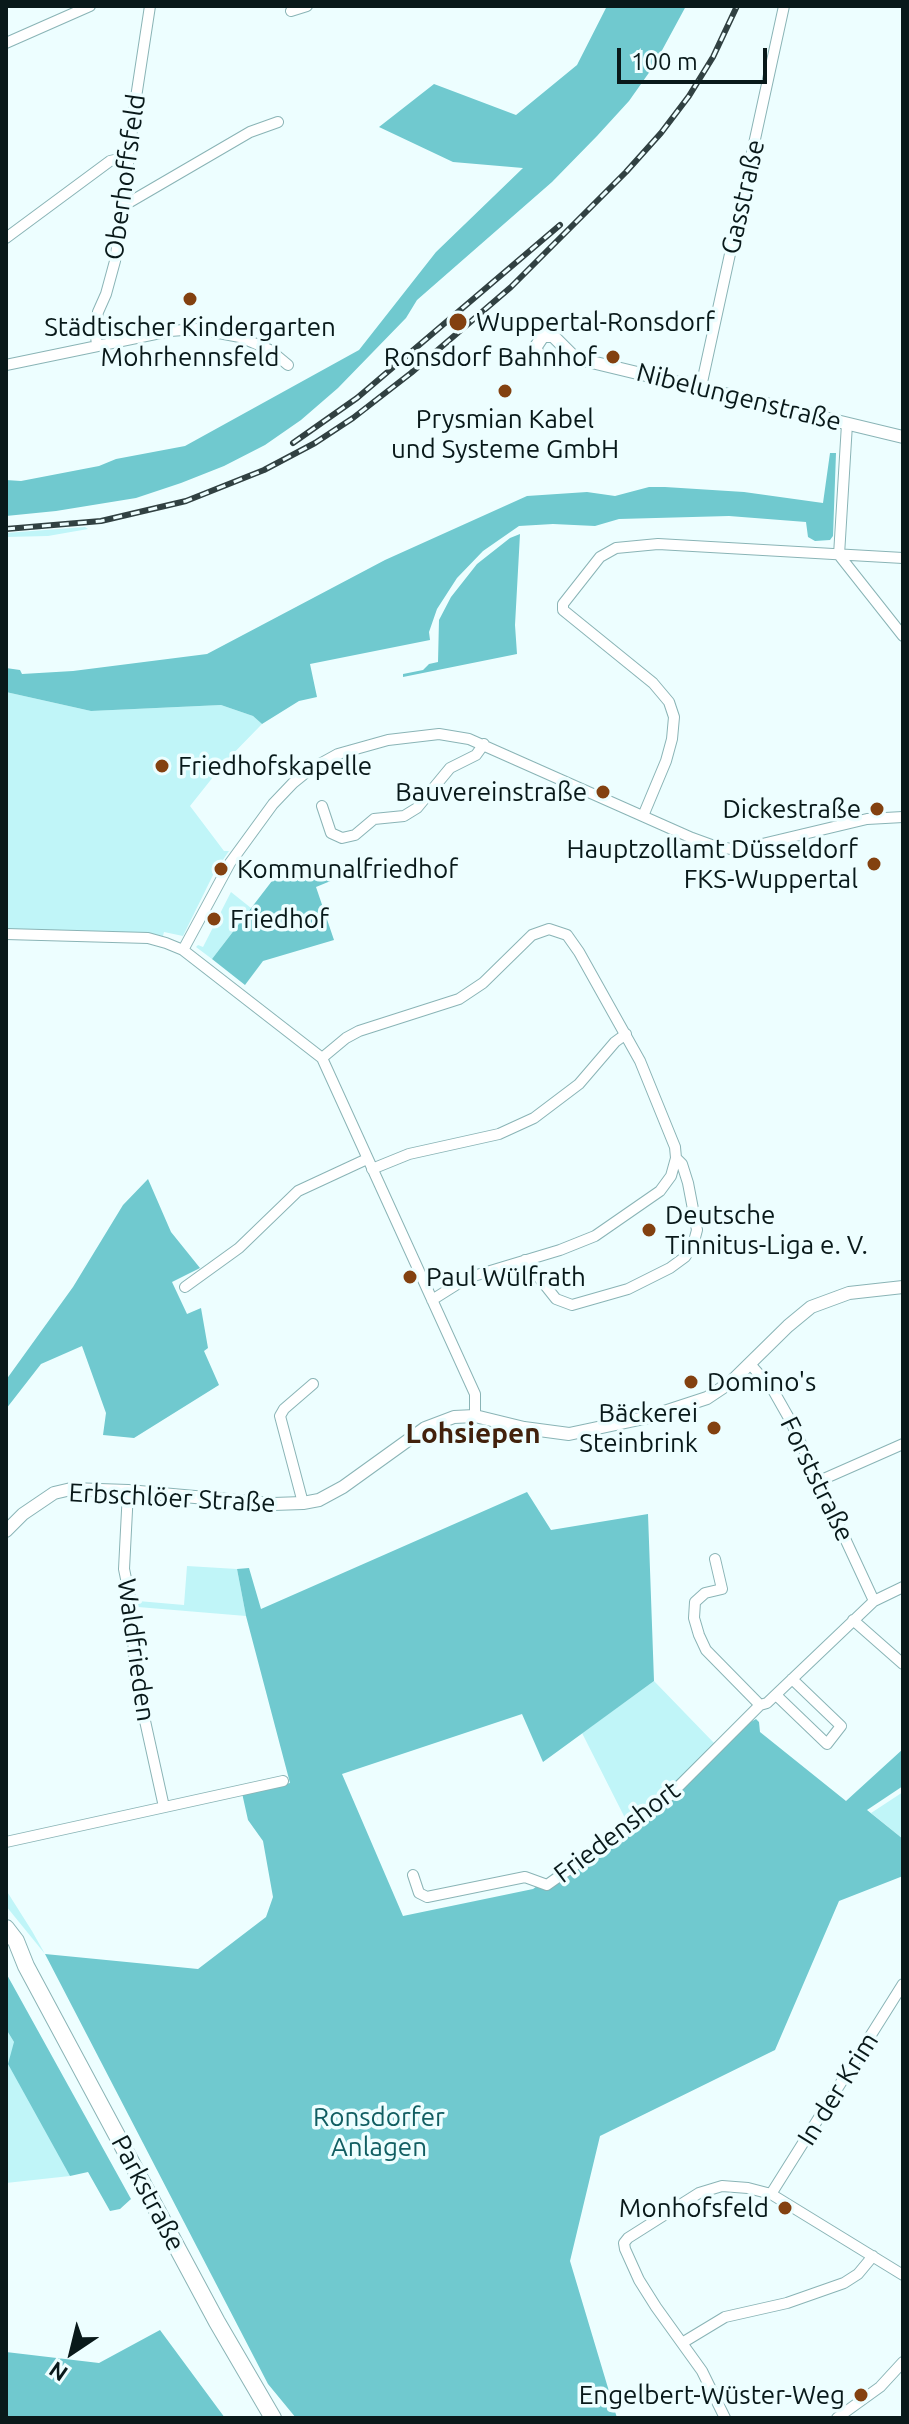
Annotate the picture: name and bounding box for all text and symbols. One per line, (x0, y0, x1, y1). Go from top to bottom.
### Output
scale bar (621, 32, 771, 82)
text: 100 m (631, 48, 698, 75)
street label: Oberhoffsfeld (98, 92, 152, 262)
street label: Gasstraße (715, 137, 771, 257)
marker: Städtischer Kindergarten Mohrhennsfeld (181, 290, 199, 308)
place label: Wuppertal-Ronsdorf (476, 306, 715, 338)
place label: Städtischer Kindergarten Mohrhennsfeld (44, 311, 336, 372)
marker: Wuppertal-Ronsdorf (447, 311, 469, 333)
place label: Ronsdorf Bahnhof (384, 341, 597, 373)
marker: Ronsdorf Bahnhof (604, 348, 622, 366)
street label: Nibelungenstraße (633, 356, 845, 438)
marker: Prysmian Kabel und Systeme GmbH (496, 382, 514, 400)
place label: Prysmian Kabel und Systeme GmbH (391, 403, 619, 464)
place label: Friedhofskapelle (178, 750, 372, 782)
marker: Friedhofskapelle (153, 757, 171, 775)
place label: Bauvereinstraße (395, 776, 587, 808)
marker: Bauvereinstraße (594, 783, 612, 801)
place label: Dickestraße (722, 793, 861, 825)
marker: Dickestraße (868, 800, 886, 818)
place label: Hauptzollamt Düsseldorf FKS-Wuppertal (567, 833, 858, 894)
place label: Kommunalfriedhof (237, 853, 458, 885)
marker: Hauptzollamt Düsseldorf FKS-Wuppertal (865, 855, 883, 873)
marker: Kommunalfriedhof (212, 860, 230, 878)
place label: Friedhof (230, 903, 329, 935)
marker: Friedhof (205, 910, 223, 928)
place label: Deutsche Tinnitus-Liga e. V. (665, 1199, 868, 1260)
marker: Deutsche Tinnitus-Liga e. V. (640, 1221, 658, 1239)
place label: Paul Wülfrath (426, 1261, 586, 1293)
marker: Paul Wülfrath (401, 1268, 419, 1286)
place label: Domino's (707, 1366, 816, 1398)
marker: Domino's (682, 1373, 700, 1391)
place label: Bäckerei Steinbrink (579, 1397, 698, 1458)
street label: Forststraße (773, 1412, 861, 1546)
district label: Lohsiepen (405, 1417, 541, 1451)
marker: Bäckerei Steinbrink (705, 1419, 723, 1437)
street label: Erbschlöer Straße (68, 1477, 276, 1519)
street label: Waldfrieden (111, 1577, 161, 1723)
street label: Friedenshort (548, 1775, 686, 1889)
street label: In der Krim (791, 2027, 885, 2151)
park label: Ronsdorfer Anlagen (313, 2101, 445, 2162)
street label: Parkstraße (105, 2130, 191, 2256)
place label: Monhofsfeld (619, 2192, 769, 2224)
marker: Monhofsfeld (776, 2199, 794, 2217)
north arrow (32, 2312, 112, 2392)
text: N (44, 2357, 72, 2387)
place label: Engelbert-Wüster-Weg (579, 2379, 845, 2411)
marker: Engelbert-Wüster-Weg (852, 2386, 870, 2404)

